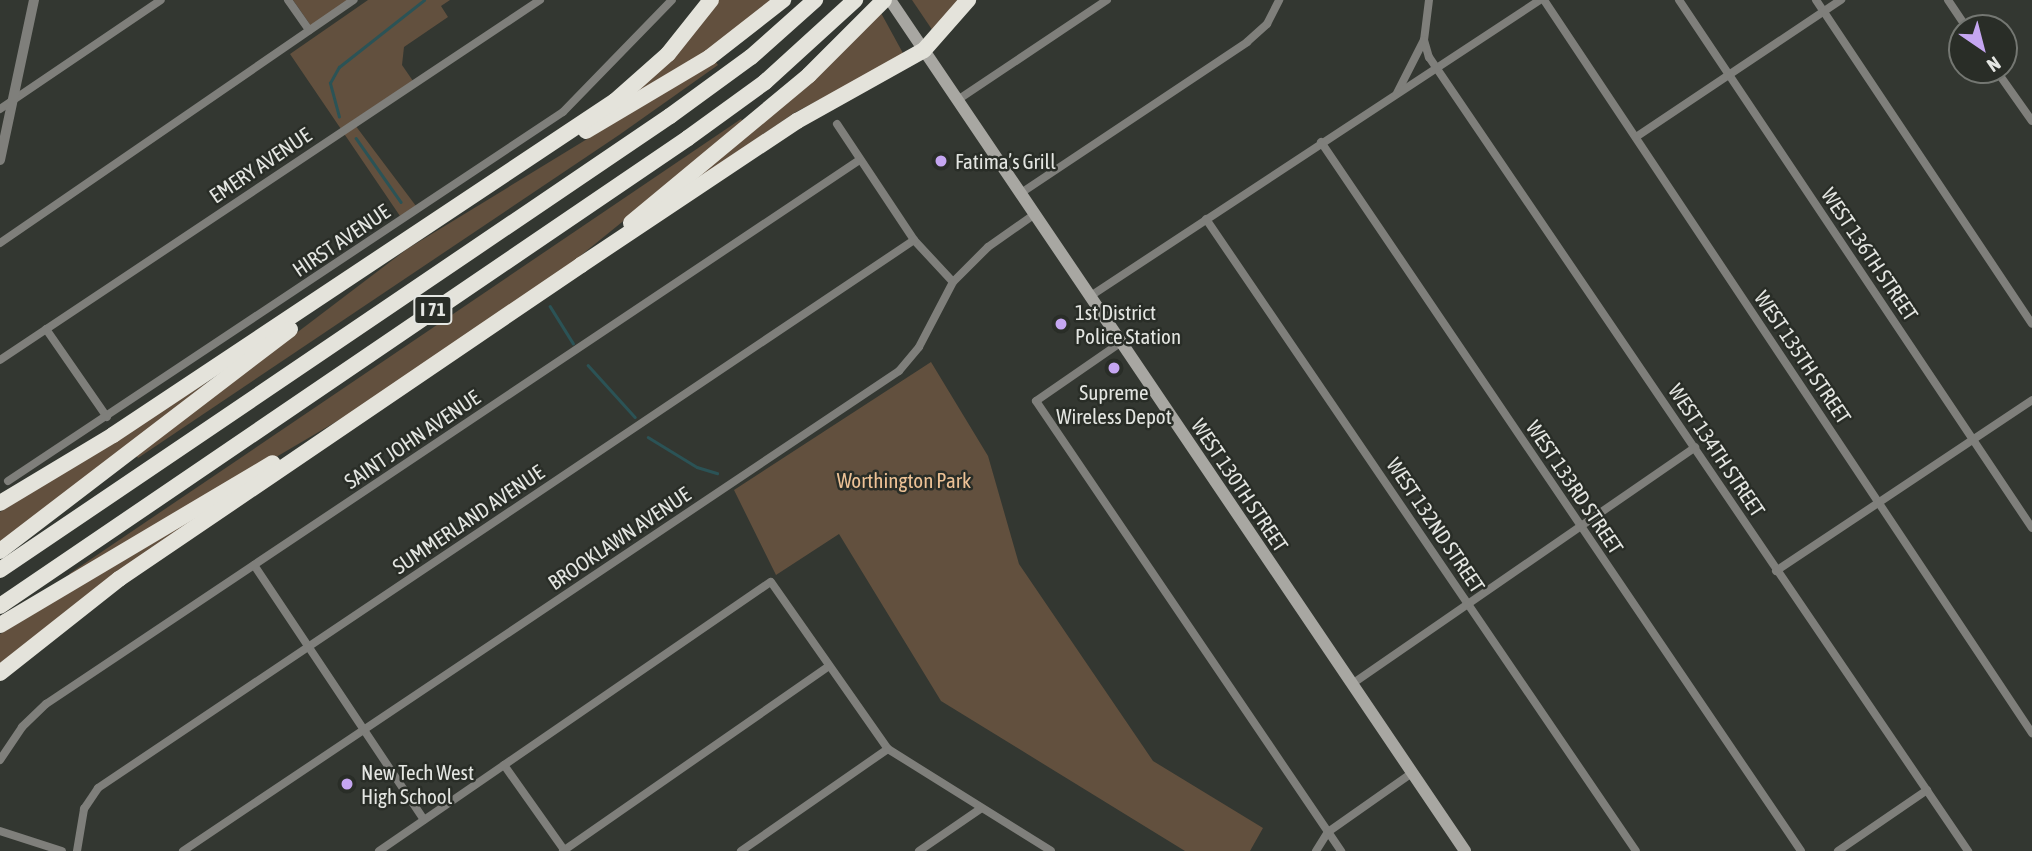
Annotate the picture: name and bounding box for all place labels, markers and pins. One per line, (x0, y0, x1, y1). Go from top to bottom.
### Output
place label: Fatima’s Grill (955, 148, 1056, 174)
marker: Fatima’s Grill (933, 153, 949, 169)
place label: 1st District Police Station (1075, 299, 1181, 349)
marker: 1st District Police Station (1053, 316, 1069, 332)
marker: Supreme Wireless Depot (1106, 360, 1122, 376)
place label: Supreme Wireless Depot (1056, 379, 1172, 429)
place label: New Tech West High School (361, 759, 474, 809)
marker: New Tech West High School (339, 776, 355, 792)

